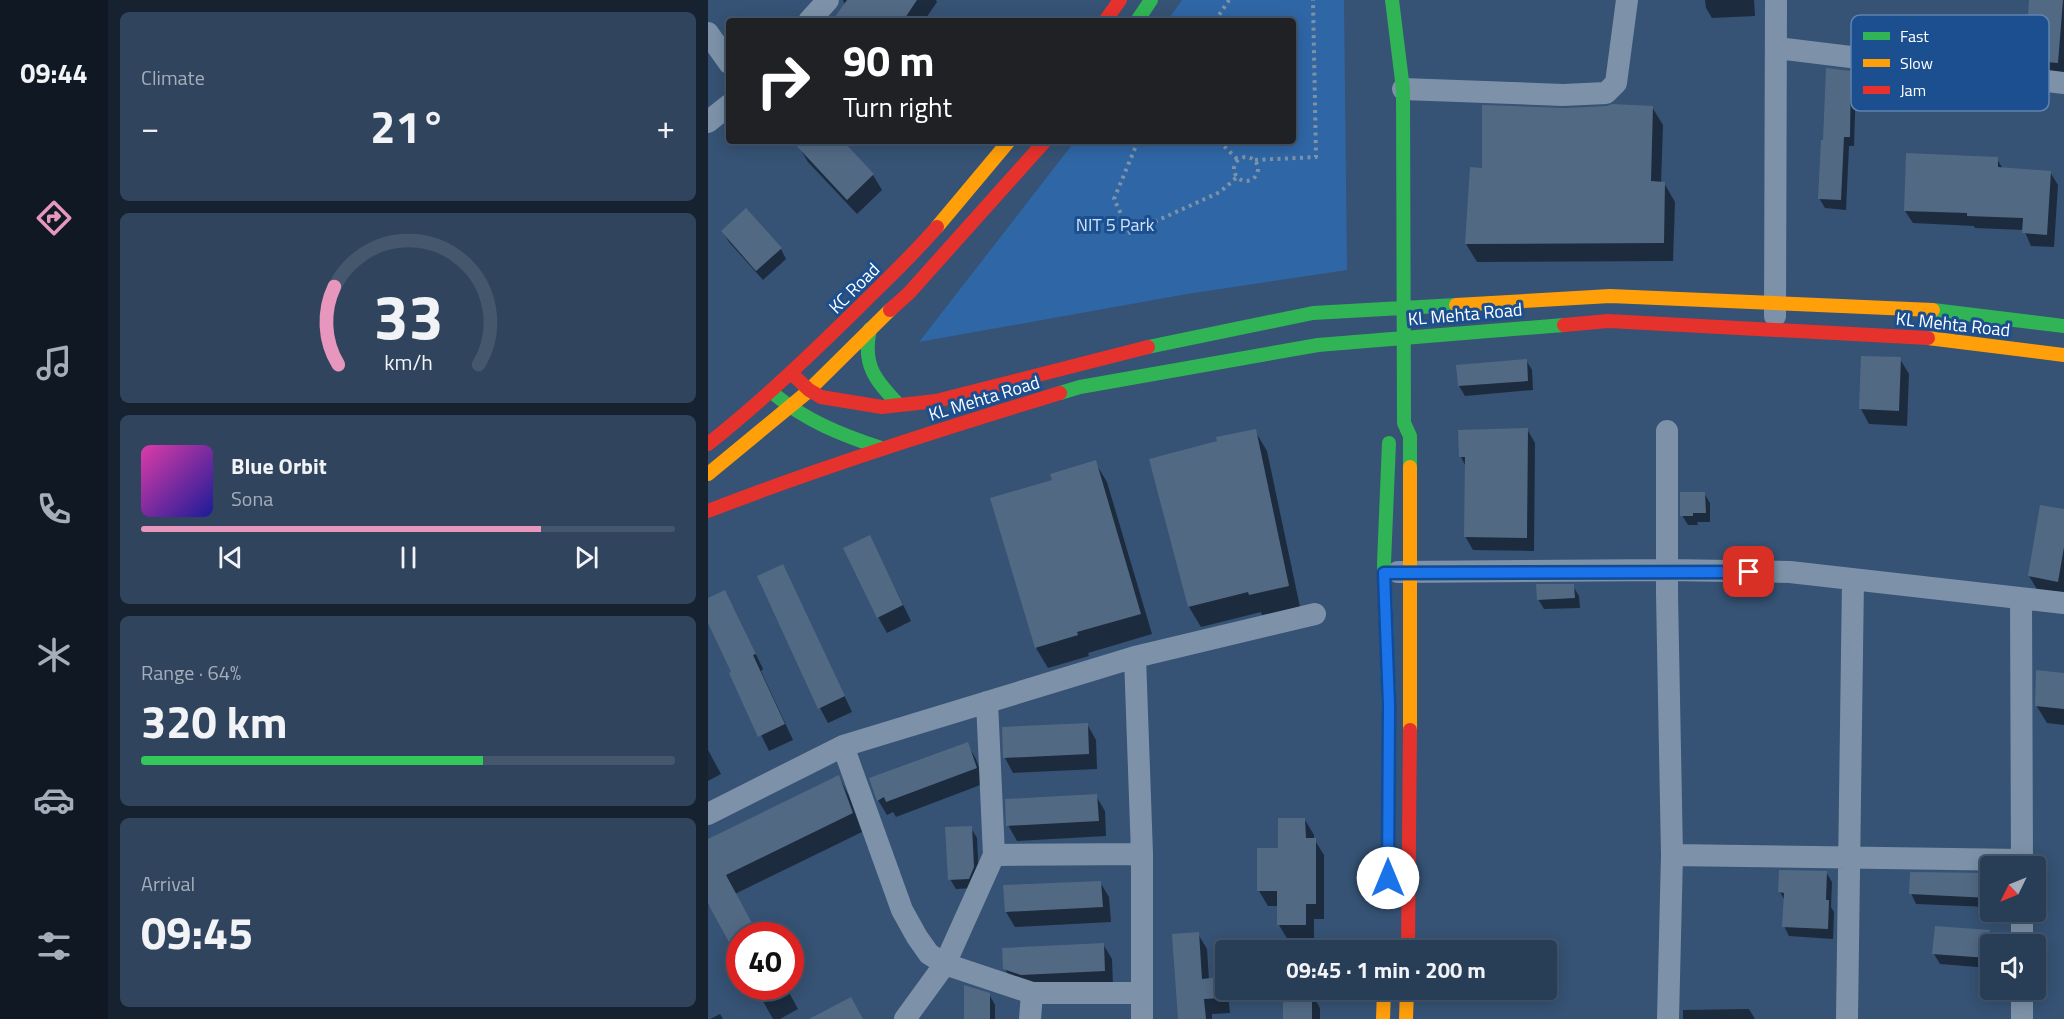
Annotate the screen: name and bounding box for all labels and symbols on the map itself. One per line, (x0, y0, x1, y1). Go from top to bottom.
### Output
legend (1851, 15, 2049, 111)
text: Fast (1900, 24, 1929, 48)
text: Slow (1900, 51, 1933, 75)
text: Jam (1900, 78, 1926, 102)
park label: NIT 5 Park (1076, 211, 1155, 238)
street label: KC Road (822, 256, 886, 320)
street label: KL Mehta Road (1407, 296, 1523, 332)
street label: KL Mehta Road (1894, 305, 2012, 343)
street label: KL Mehta Road (925, 368, 1043, 428)
pin (1723, 546, 1774, 597)
position arrow (1356, 846, 1420, 910)
north arrow (1980, 856, 2046, 922)
speed limit sign: 40 (726, 922, 804, 1000)

